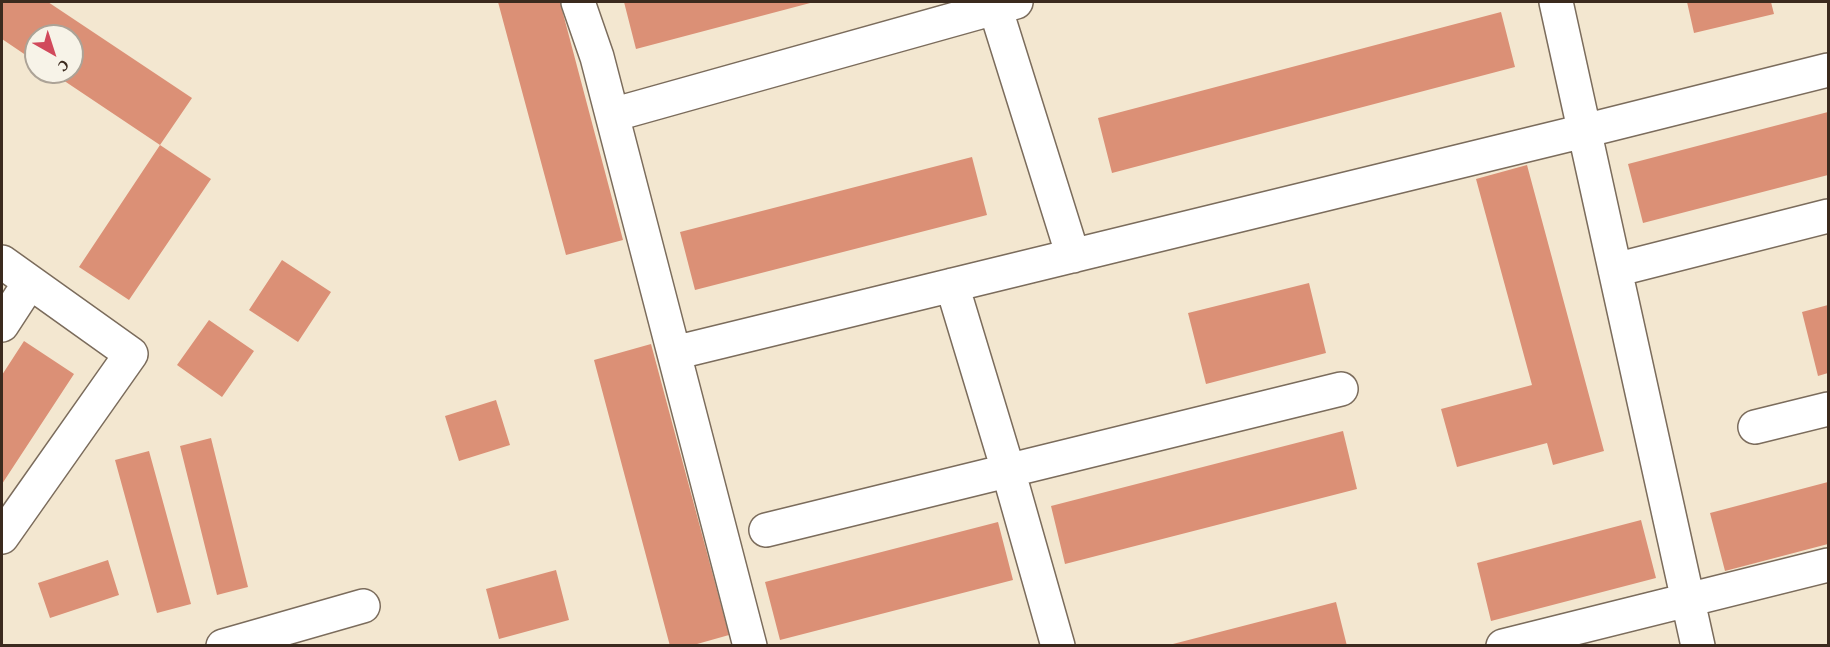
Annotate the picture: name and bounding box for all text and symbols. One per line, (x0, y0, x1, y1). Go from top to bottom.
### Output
north arrow (24, 24, 84, 84)
text: С (53, 54, 75, 79)

